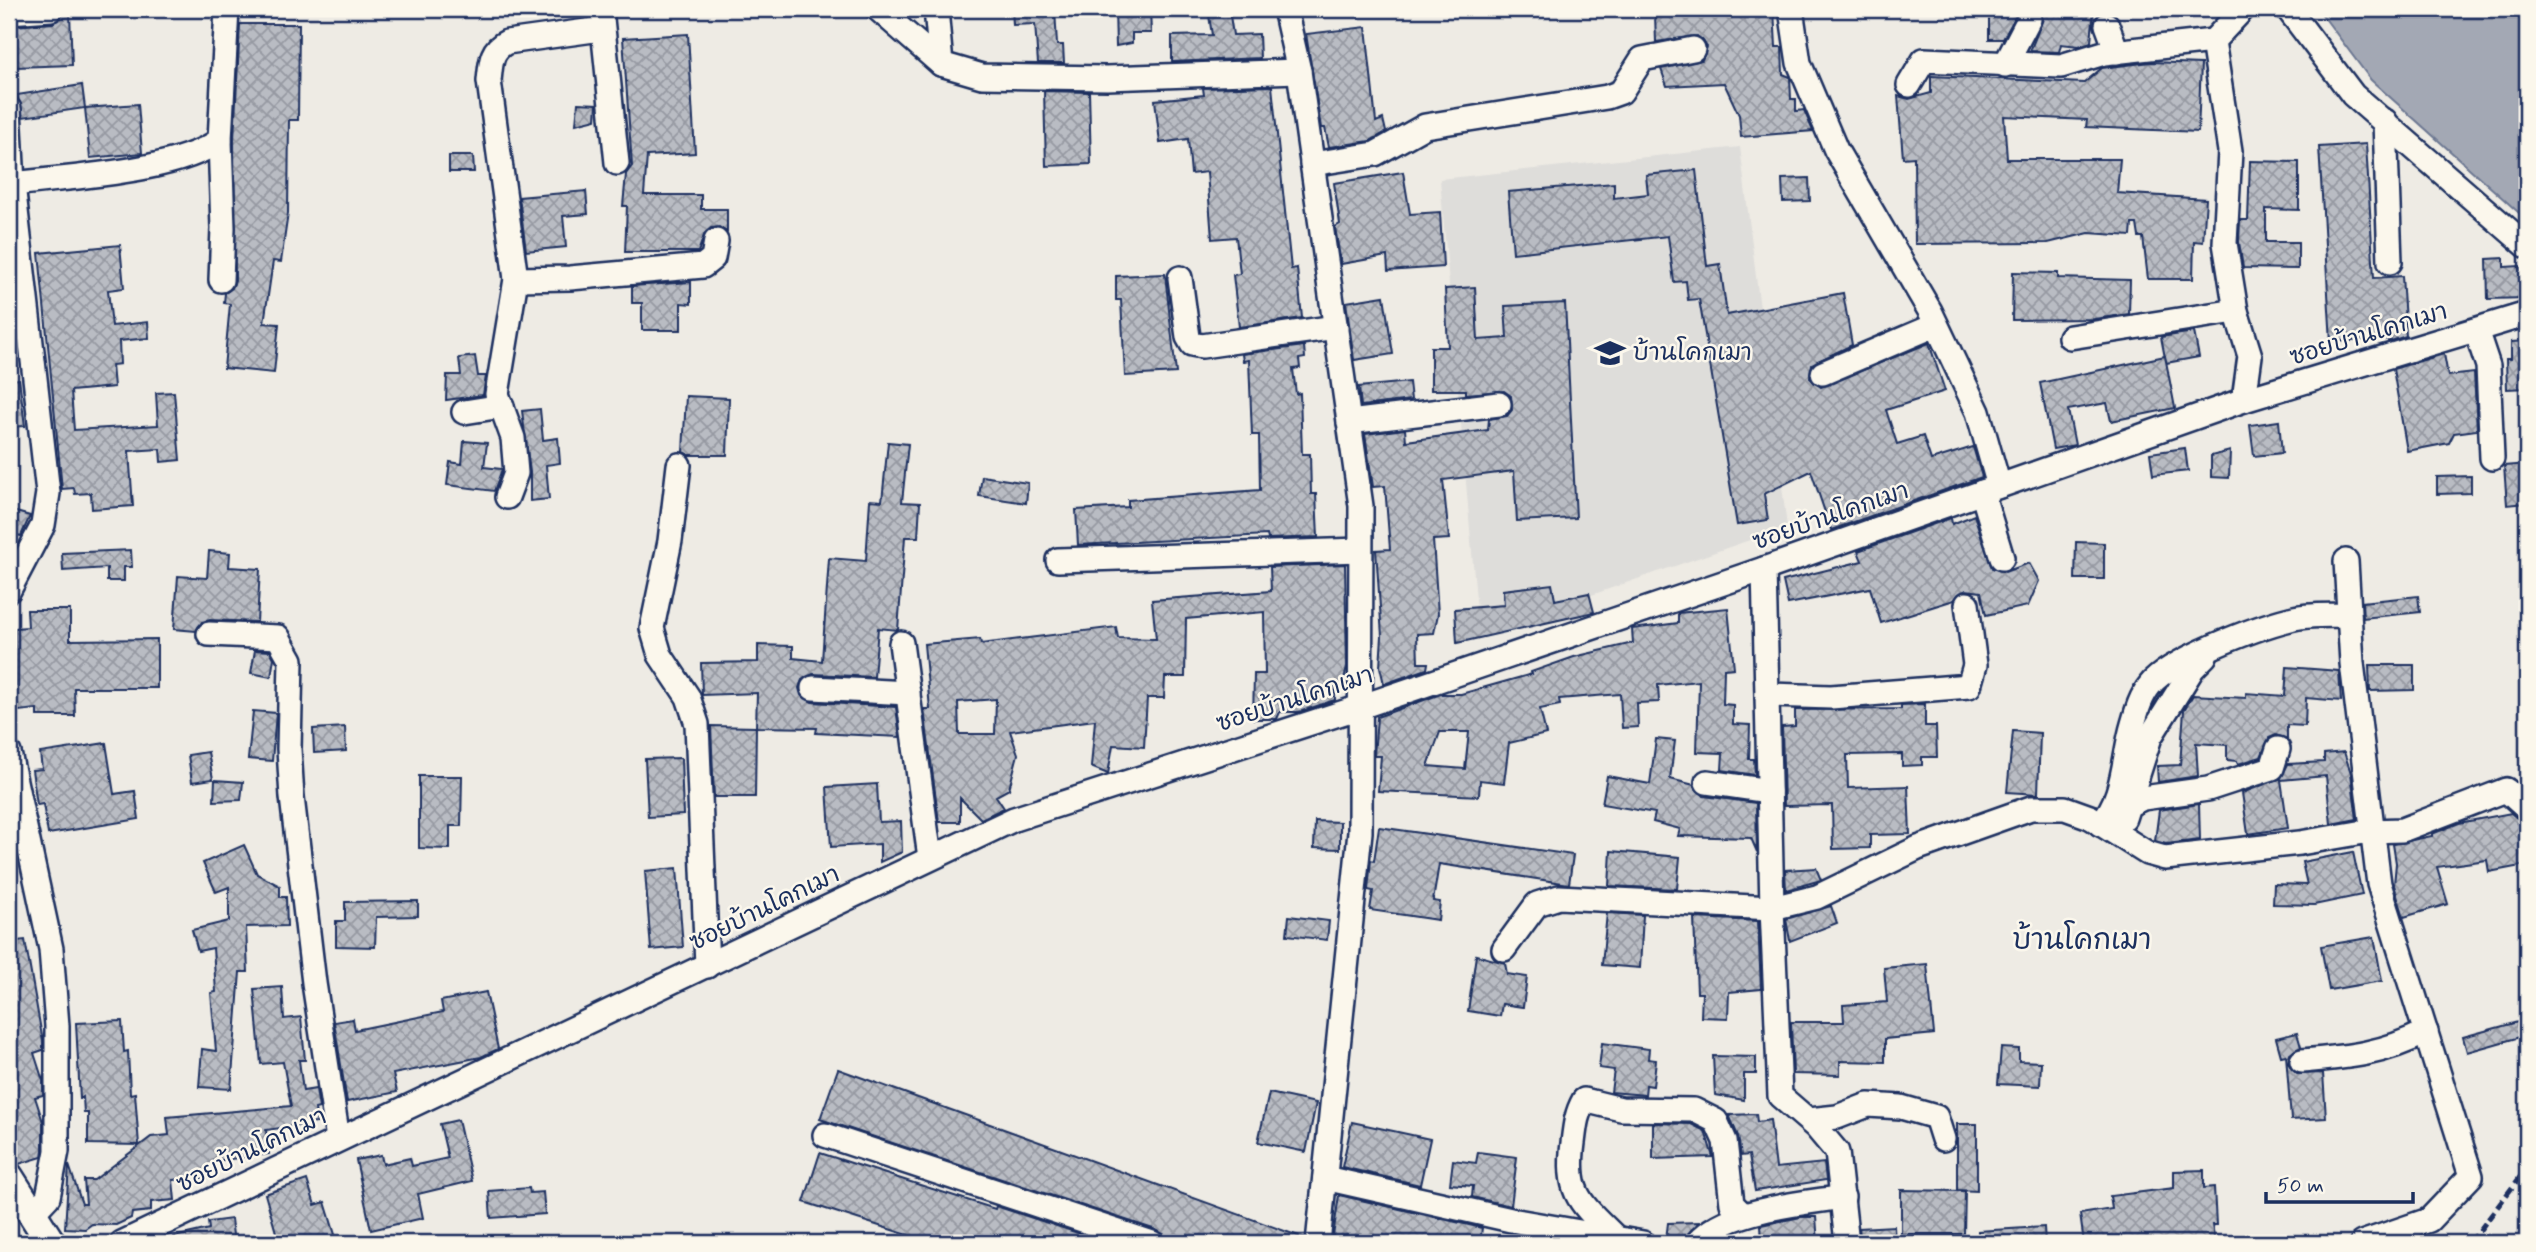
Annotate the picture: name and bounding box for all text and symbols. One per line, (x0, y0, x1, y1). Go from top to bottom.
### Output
street label: ซอยบ้านโคกเมา (2286, 294, 2452, 374)
school or university icon: บ้านโคกเมา (1593, 336, 1627, 370)
place label: บ้านโคกเมา (1633, 336, 1752, 369)
street label: ซอยบ้านโคกเมา (1748, 474, 1913, 558)
street label: ซอยบ้านโคกเมา (1212, 658, 1377, 740)
street label: ซอยบ้านโคกเมา (684, 858, 845, 959)
district label: บ้านโคกเมา (2013, 920, 2151, 960)
street label: ซอยบ้านโคกเมา (171, 1100, 332, 1201)
scale bar (2266, 1161, 2414, 1205)
text: 50 m (2277, 1172, 2324, 1200)

